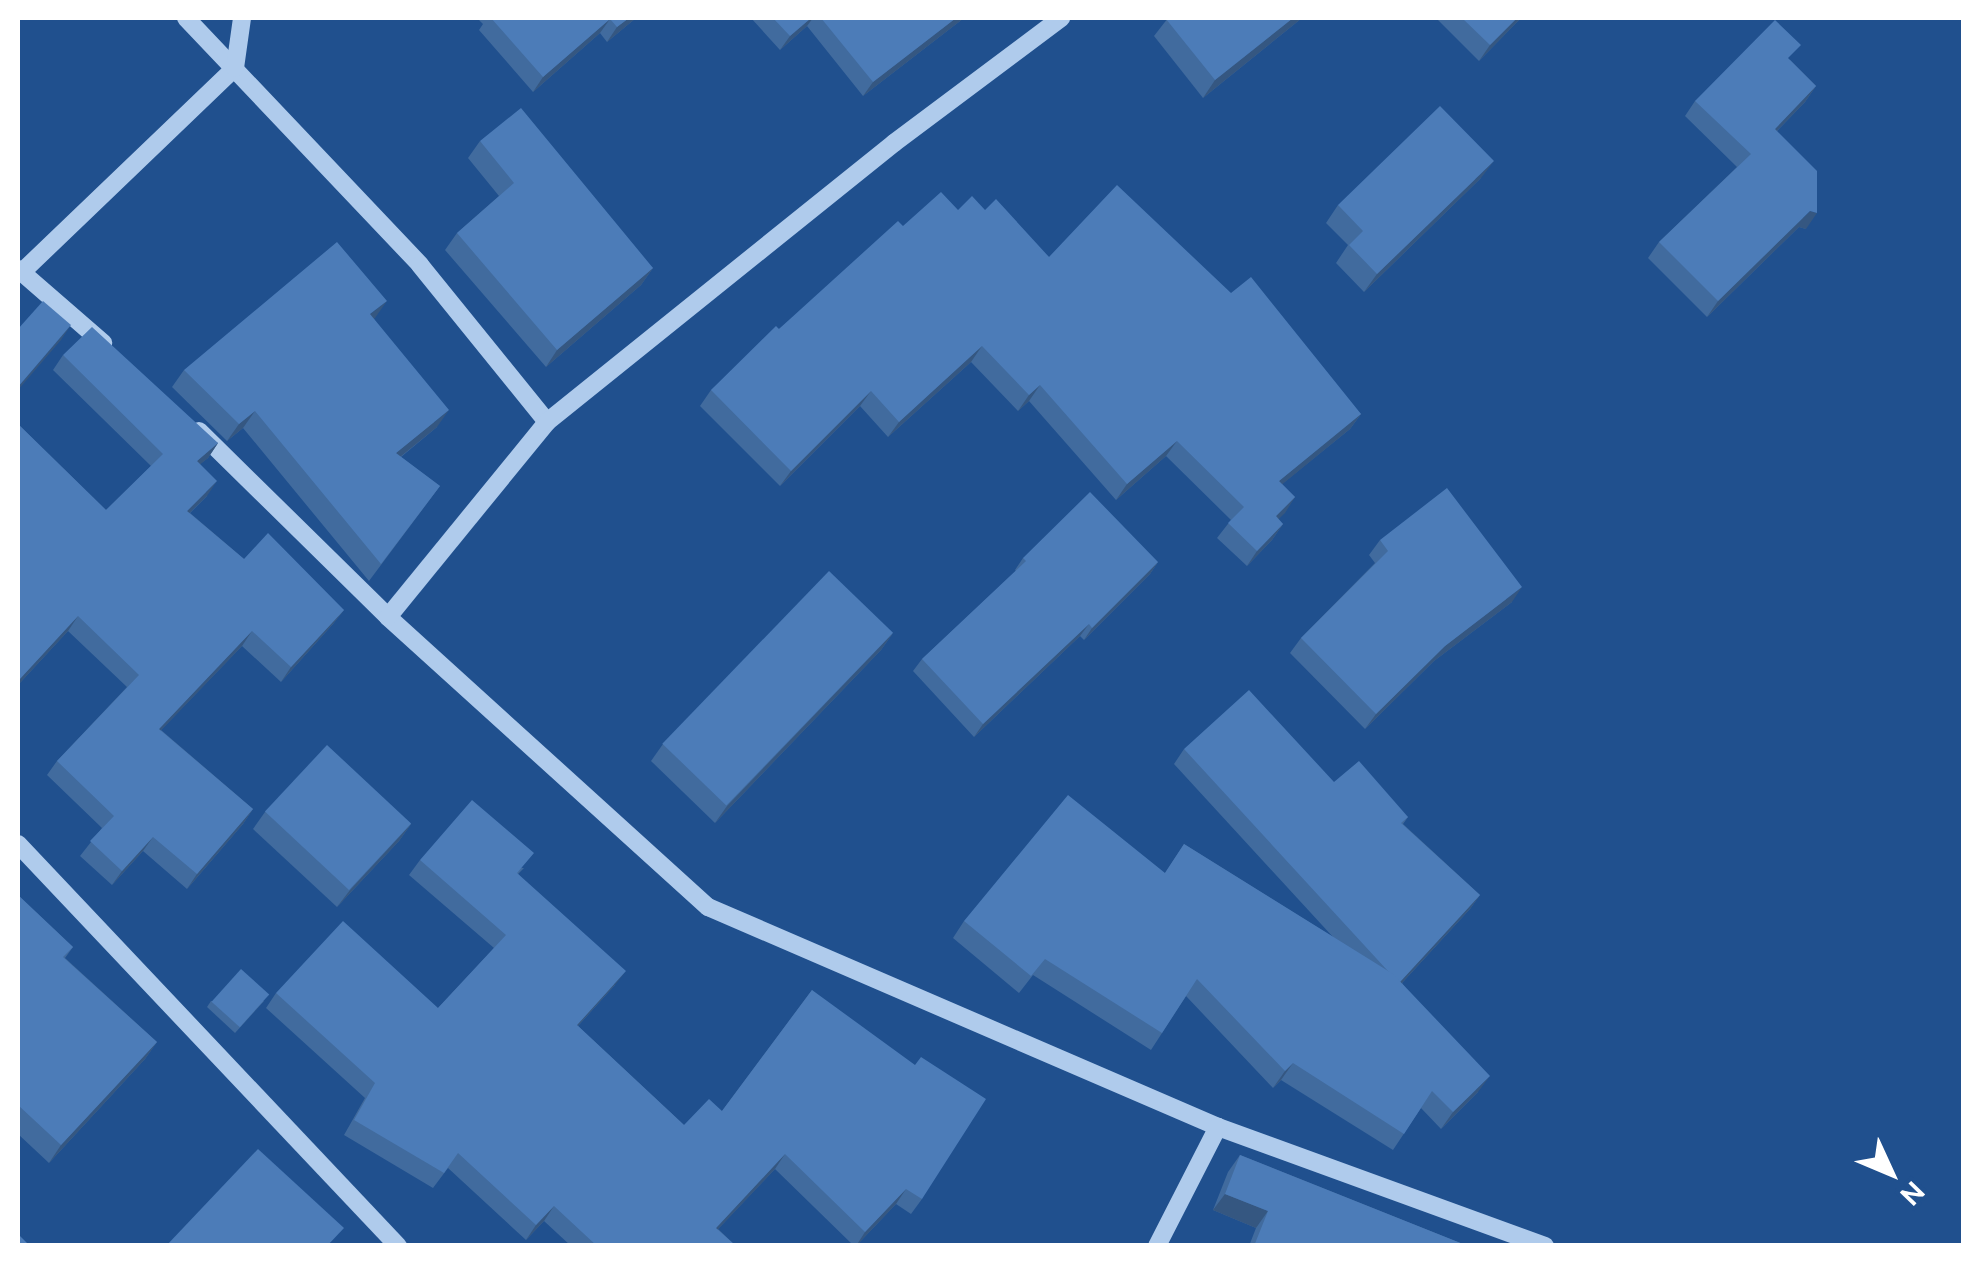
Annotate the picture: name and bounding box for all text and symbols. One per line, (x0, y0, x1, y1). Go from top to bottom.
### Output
north arrow (1841, 1123, 1941, 1223)
text: N (1895, 1176, 1931, 1212)

